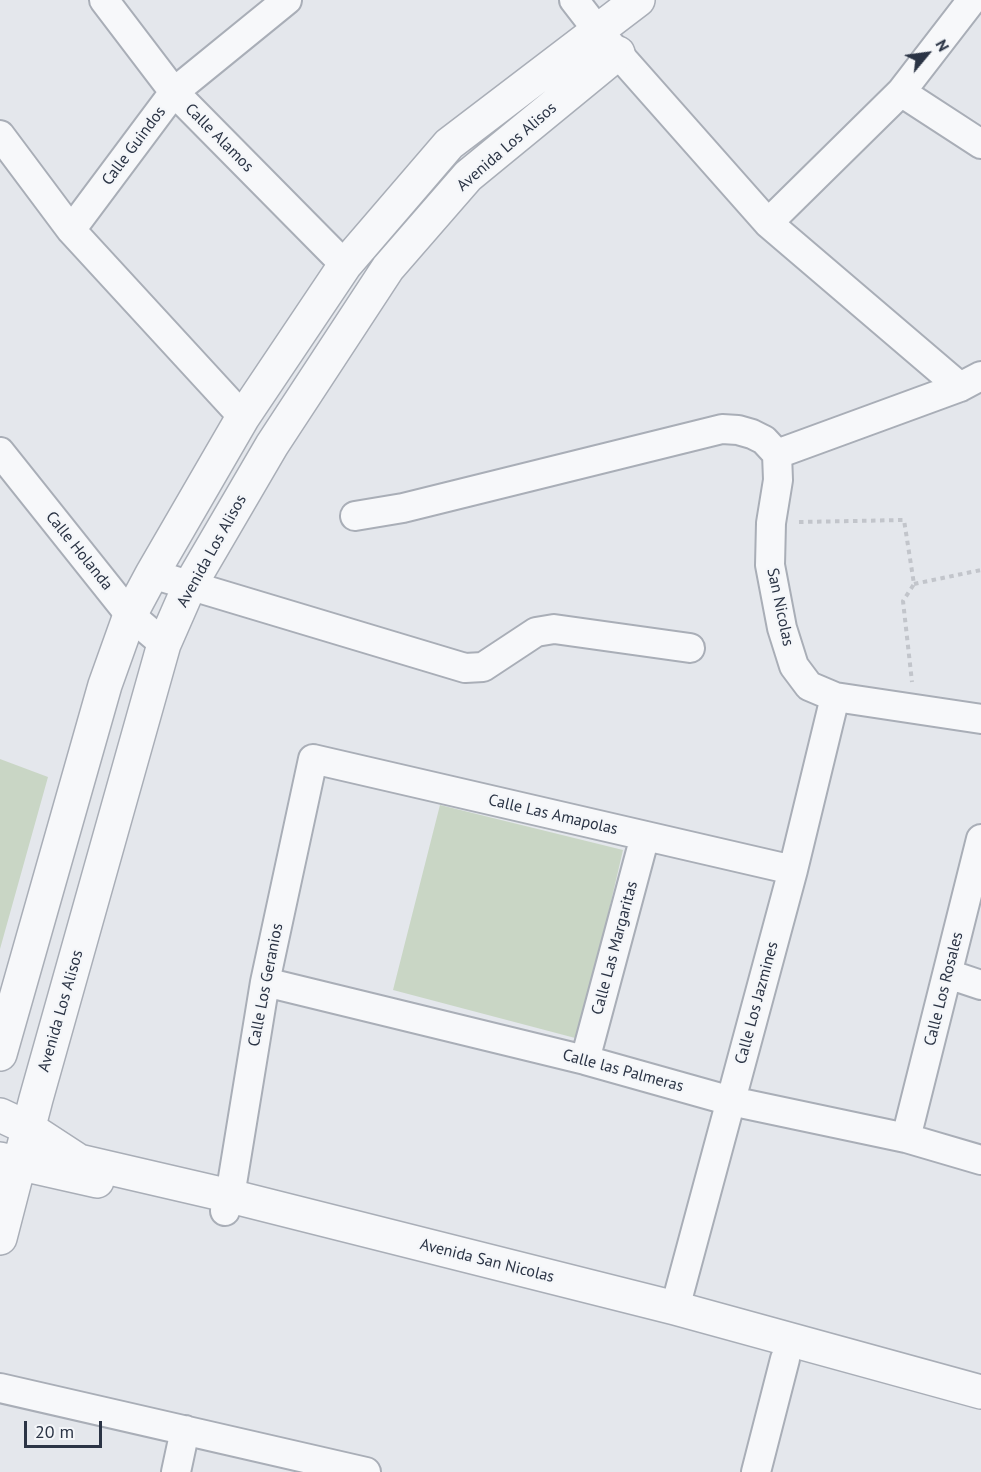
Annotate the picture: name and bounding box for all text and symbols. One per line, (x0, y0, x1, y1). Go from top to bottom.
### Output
north arrow (897, 24, 957, 84)
text: N (931, 36, 954, 55)
street label: Avenida Los Alisos (453, 99, 561, 195)
street label: Calle Alamos (181, 100, 257, 176)
street label: Calle Guindos (98, 103, 170, 189)
street label: Avenida Los Alisos (173, 491, 251, 611)
street label: Calle Holanda (41, 508, 117, 594)
street label: San Nicolas (762, 566, 798, 648)
street label: Calle Las Amapolas (486, 791, 620, 839)
street label: Calle Las Margaritas (588, 879, 642, 1017)
street label: Calle Los Geranios (245, 922, 287, 1048)
street label: Calle Los Rosales (921, 930, 967, 1048)
street label: Calle Los Jazmines (731, 940, 783, 1066)
street label: Avenida Los Alisos (34, 948, 88, 1074)
street label: Calle las Palmeras (560, 1046, 686, 1096)
street label: Avenida San Nicolas (418, 1235, 556, 1287)
scale bar (27, 1409, 105, 1447)
text: 20 m (35, 1420, 74, 1443)

